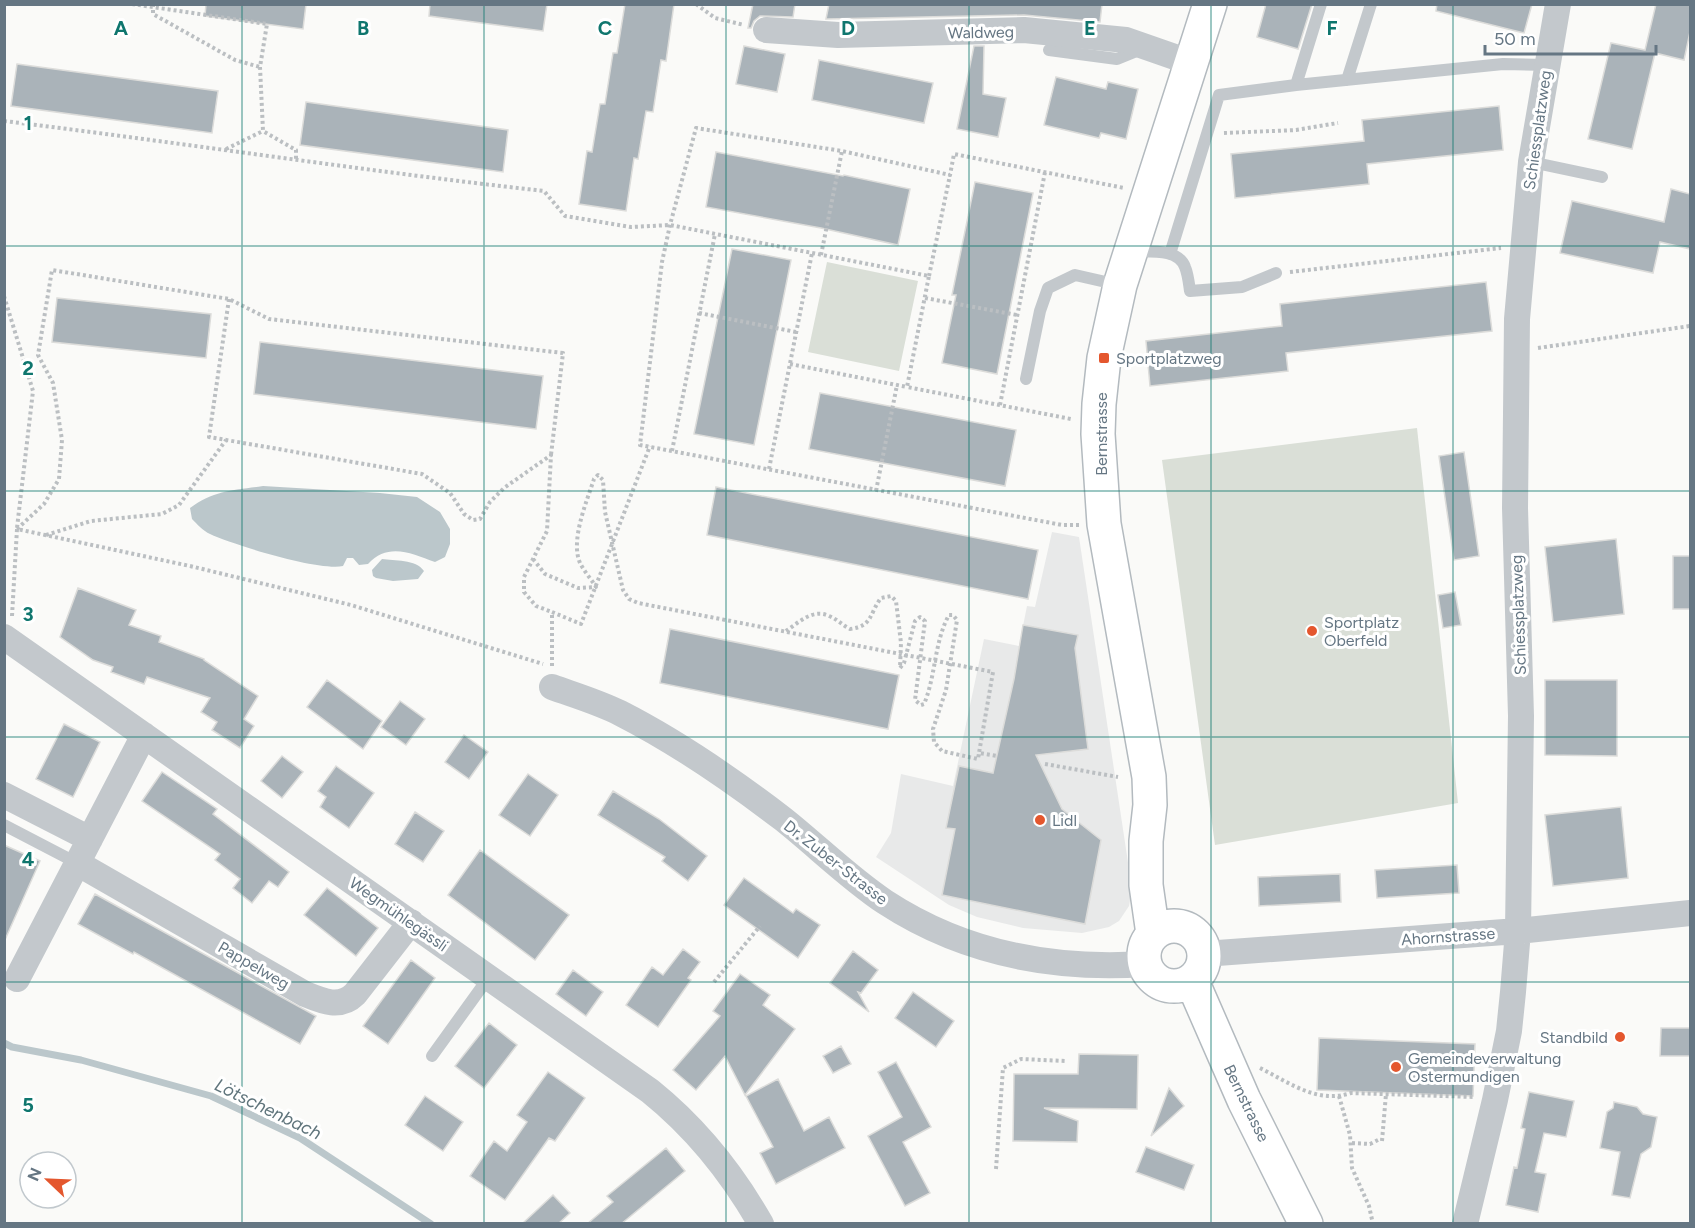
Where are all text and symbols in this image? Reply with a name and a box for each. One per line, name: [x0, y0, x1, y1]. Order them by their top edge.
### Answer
text: A: [114, 16, 129, 40]
text: B: [357, 16, 369, 40]
text: C: [598, 16, 612, 40]
text: D: [841, 16, 855, 40]
text: E: [1084, 16, 1096, 40]
text: F: [1326, 16, 1338, 40]
scale bar: [1485, 18, 1656, 56]
street label: Waldweg: [948, 22, 1014, 43]
text: 50 m: [1494, 28, 1536, 50]
street label: Schiessplatzweg: [1520, 69, 1555, 191]
text: 1: [24, 111, 32, 135]
place label: Sportplatzweg: [1116, 349, 1222, 368]
marker: Sportplatzweg: [1097, 351, 1111, 365]
text: 2: [22, 356, 34, 380]
street label: Bernstrasse: [1092, 392, 1111, 476]
street label: Schiessplatzweg: [1507, 555, 1530, 675]
text: 3: [22, 602, 34, 626]
place label: Sportplatz Oberfeld: [1324, 613, 1399, 650]
marker: Sportplatz Oberfeld: [1305, 624, 1319, 638]
place label: Lidl: [1052, 811, 1077, 830]
marker: Lidl: [1033, 813, 1047, 827]
street label: Dr. Zuber-Strasse: [780, 816, 891, 909]
text: 4: [22, 847, 35, 871]
street label: Wegmühlegässli: [346, 873, 452, 956]
street label: Ahornstrasse: [1400, 924, 1496, 949]
street label: Pappelweg: [215, 937, 293, 993]
place label: Standbild: [1540, 1028, 1608, 1047]
marker: Standbild: [1613, 1030, 1627, 1044]
place label: Gemeindeverwaltung Ostermundigen: [1408, 1049, 1561, 1086]
marker: Gemeindeverwaltung Ostermundigen: [1389, 1060, 1403, 1074]
street label: Bernstrasse: [1220, 1061, 1274, 1145]
water label: Lötschenbach: [211, 1074, 325, 1144]
text: 5: [22, 1093, 34, 1117]
north arrow: [18, 1150, 78, 1210]
text: N: [23, 1165, 46, 1184]

